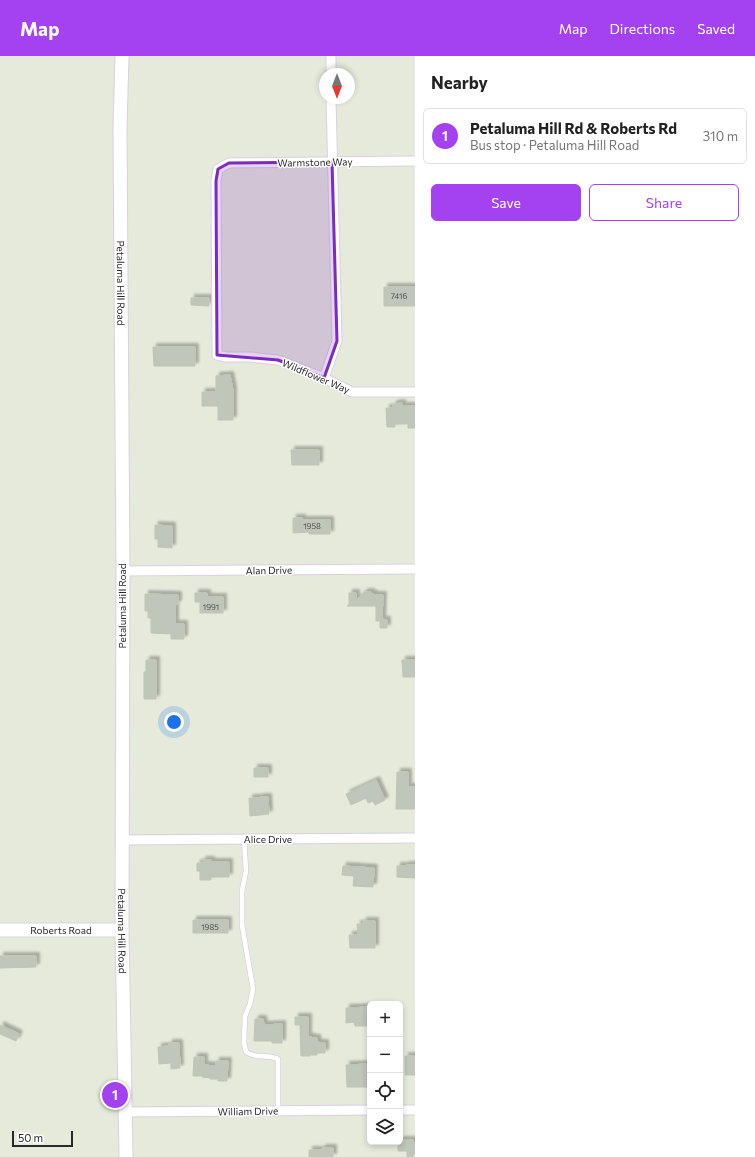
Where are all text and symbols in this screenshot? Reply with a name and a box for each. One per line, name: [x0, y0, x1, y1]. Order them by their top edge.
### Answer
text: Map: [20, 17, 59, 40]
text: Map: [559, 20, 588, 37]
text: Directions: [610, 20, 675, 37]
text: Saved: [697, 20, 735, 37]
north arrow: [319, 68, 355, 104]
text: Nearby: [431, 72, 488, 93]
text: Petaluma Hill Rd & Roberts Rd: [470, 119, 677, 137]
text: 1: [442, 128, 448, 144]
text: 310 m: [703, 128, 738, 144]
text: Bus stop · Petaluma Hill Road: [470, 137, 639, 153]
street label: Warmstone Way: [277, 155, 353, 169]
button: Save: [431, 184, 581, 221]
button: Share: [589, 184, 739, 221]
street label: Petaluma Hill Road: [115, 240, 127, 326]
house number: 7416: [391, 291, 407, 301]
street label: Wildflower Way: [280, 356, 352, 396]
house number: 1958: [303, 521, 321, 531]
street label: Petaluma Hill Road: [116, 563, 128, 649]
street label: Alan Drive: [246, 564, 292, 576]
house number: 1991: [203, 602, 219, 612]
your location: [164, 712, 184, 732]
street label: Alice Drive: [244, 833, 292, 845]
street label: Petaluma Hill Road: [116, 888, 129, 974]
house number: 1985: [201, 922, 219, 932]
street label: Roberts Road: [30, 924, 92, 936]
map controls: [367, 1001, 403, 1145]
button: +: [367, 1001, 403, 1037]
button: −: [367, 1037, 403, 1073]
button: locate: [367, 1073, 403, 1109]
pin: 1: [102, 1080, 128, 1110]
street label: William Drive: [218, 1104, 278, 1118]
button: layers: [367, 1109, 403, 1145]
scale bar: [12, 1129, 73, 1148]
text: 50 m: [18, 1131, 43, 1144]

